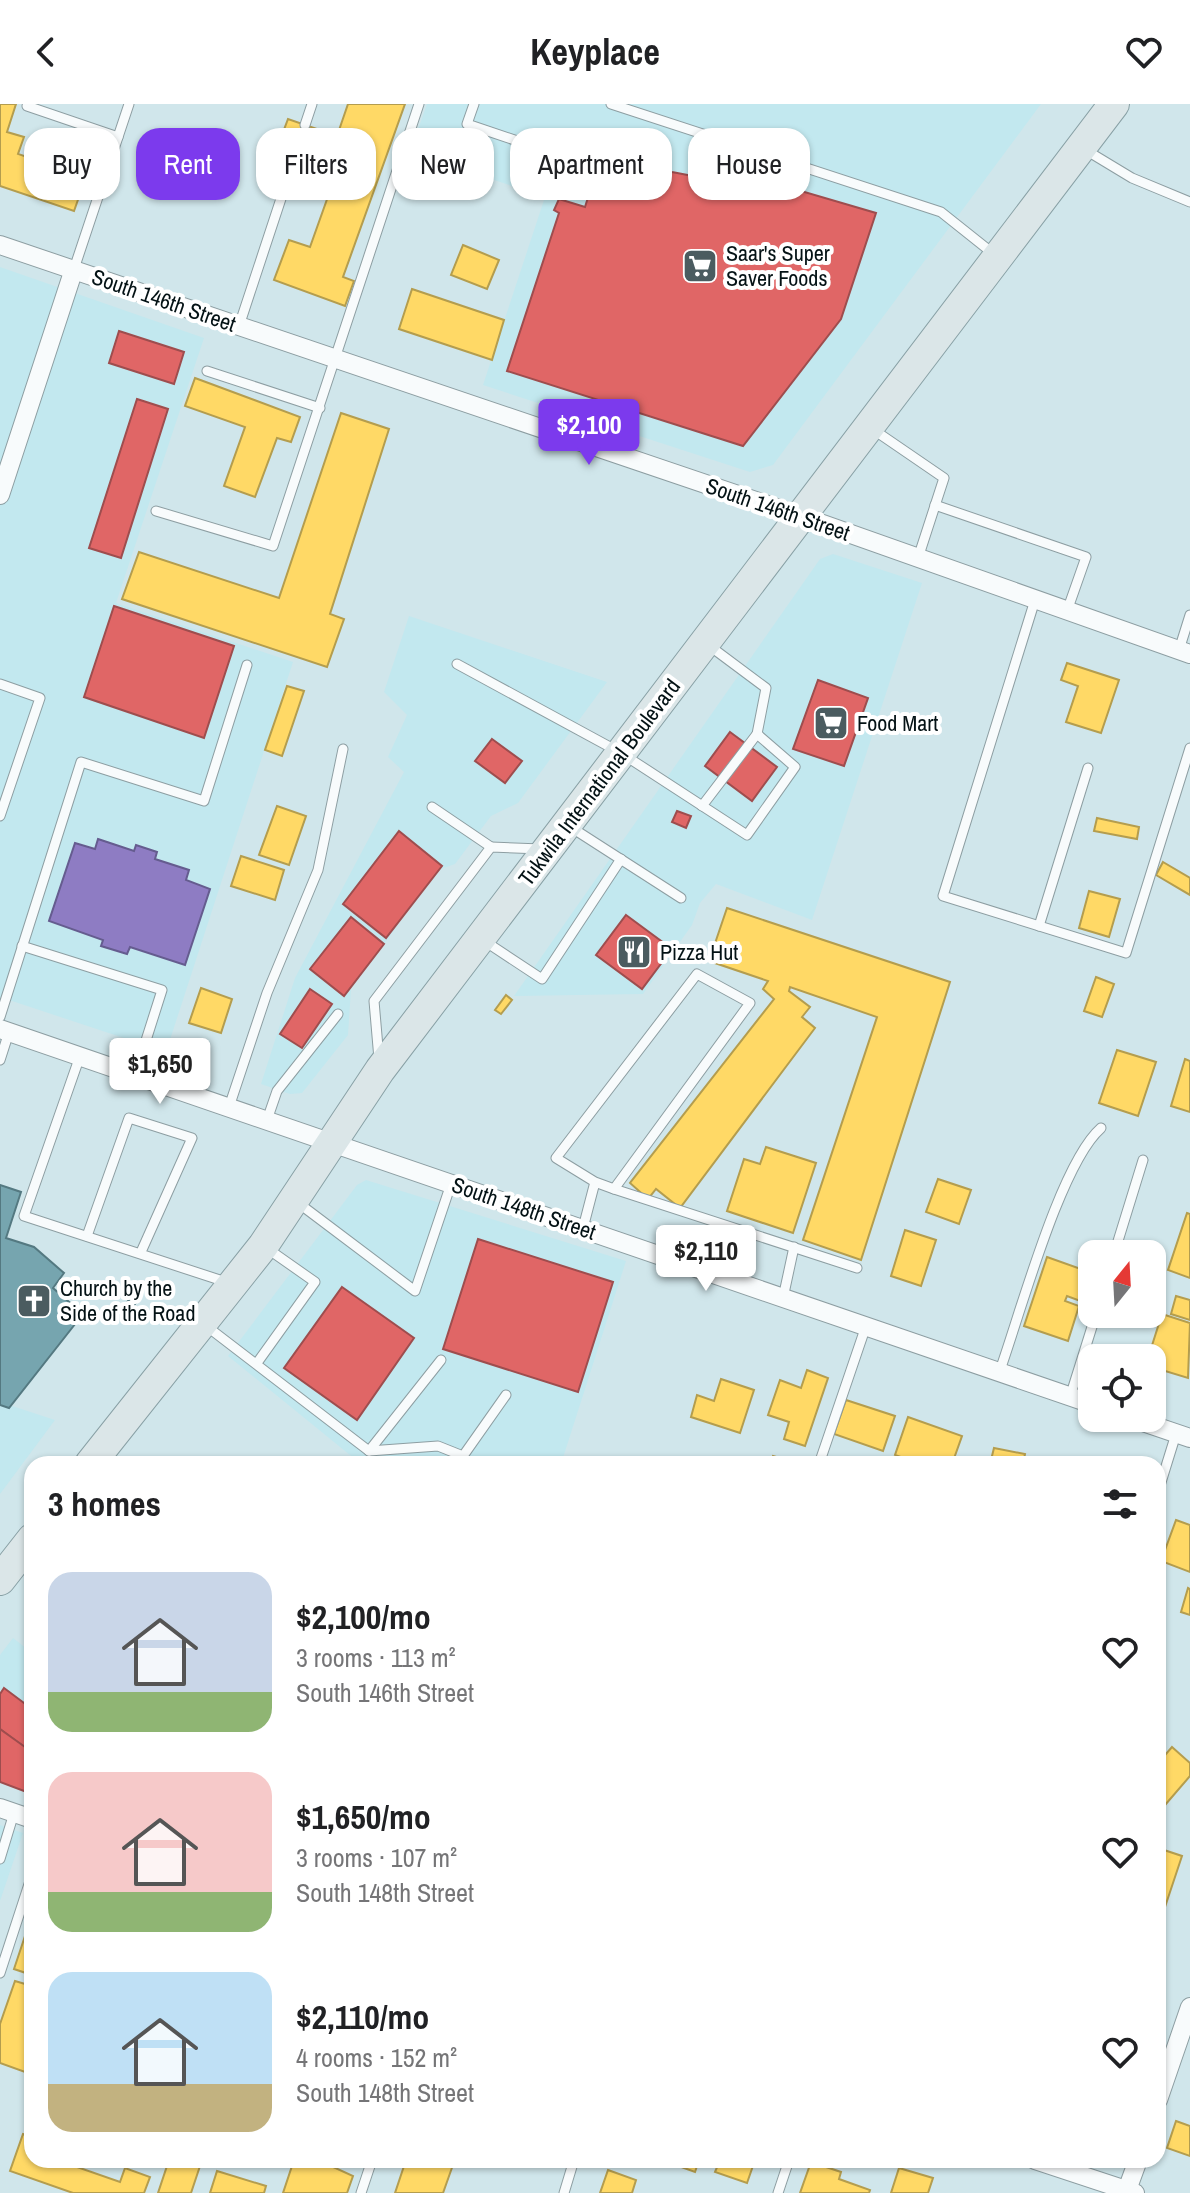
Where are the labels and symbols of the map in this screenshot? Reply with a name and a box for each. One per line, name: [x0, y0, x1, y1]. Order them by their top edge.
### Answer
place label: Saar's Super Saver Foods: [726, 238, 830, 293]
supermarket icon: Saar's Super Saver Foods: [681, 247, 719, 285]
street label: South 146th Street: [88, 261, 240, 339]
pin: $2,100: [524, 399, 654, 467]
street label: South 146th Street: [702, 470, 854, 548]
street label: Tukwila International Boulevard: [511, 672, 687, 892]
supermarket icon: Food Mart: [812, 704, 850, 742]
place label: Food Mart: [857, 708, 938, 738]
restaurant icon: Pizza Hut: [615, 933, 653, 971]
place label: Pizza Hut: [660, 937, 738, 967]
pin: $1,650: [95, 1038, 225, 1106]
street label: South 148th Street: [448, 1169, 600, 1247]
pin: $2,110: [641, 1225, 771, 1293]
north arrow: [1078, 1240, 1166, 1328]
place label: Church by the Side of the Road: [60, 1273, 195, 1328]
church icon: Church by the Side of the Road: [15, 1282, 53, 1320]

